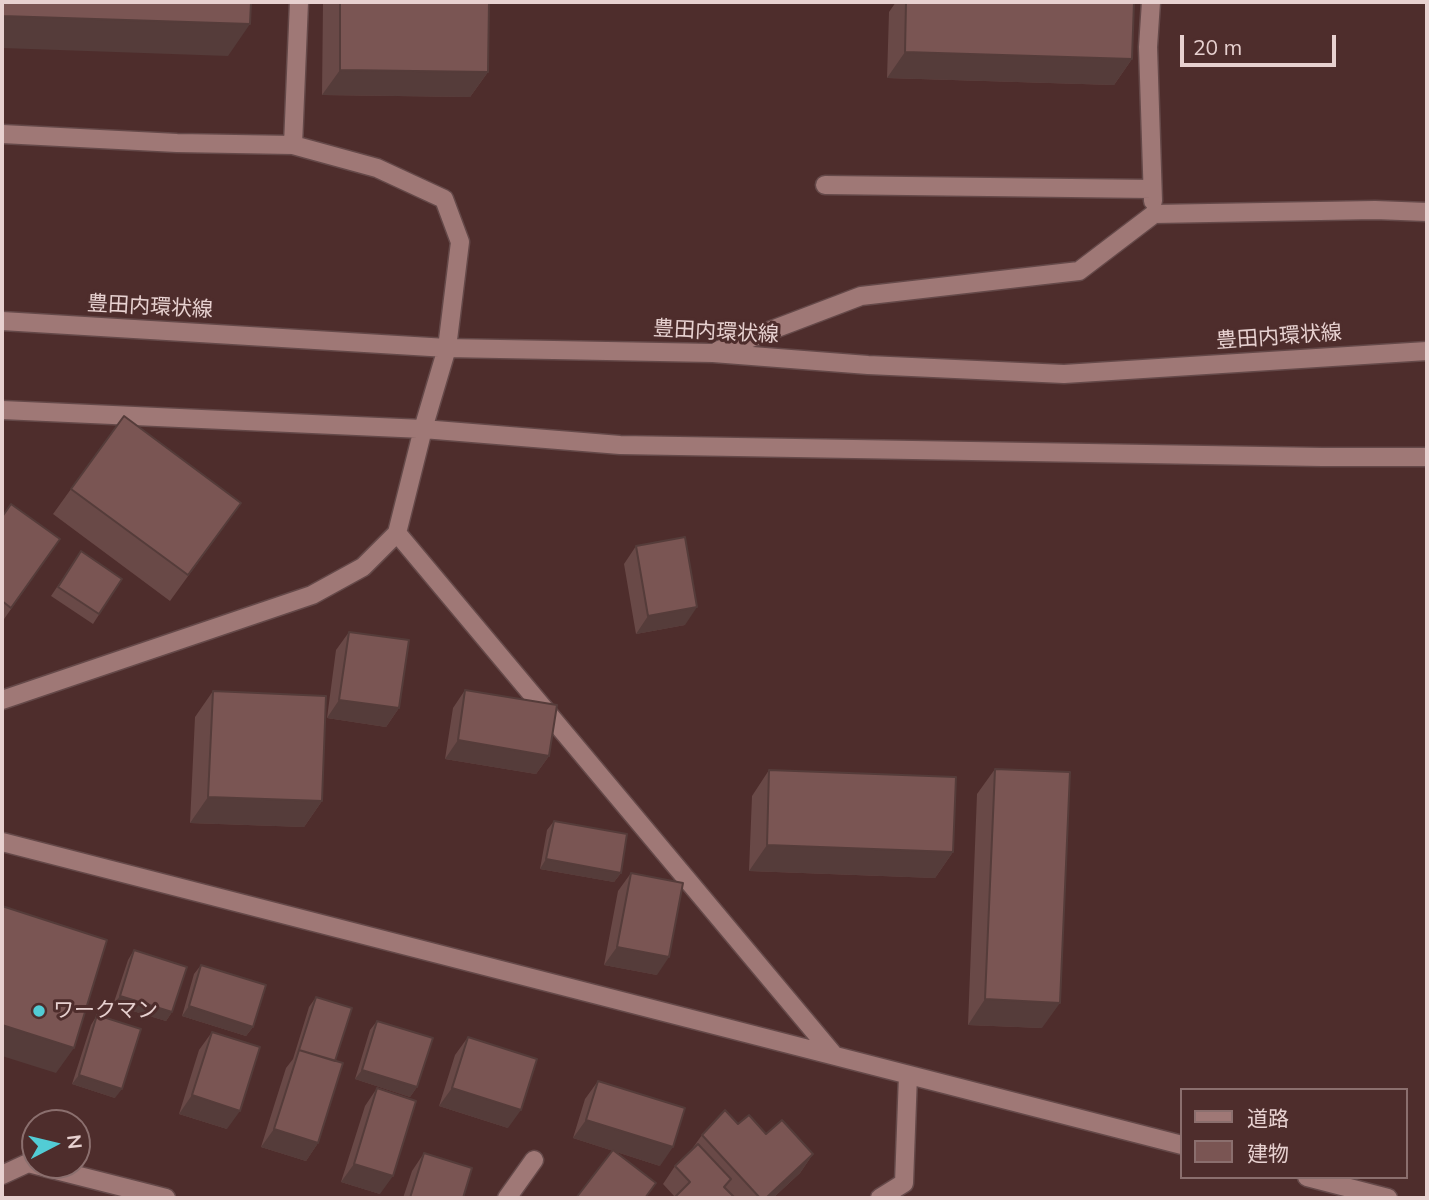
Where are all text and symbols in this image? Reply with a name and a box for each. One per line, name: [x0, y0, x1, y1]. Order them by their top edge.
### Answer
scale bar: [1184, 21, 1340, 65]
text: 20 m: [1193, 34, 1242, 60]
street label: 豊田内環状線: [86, 291, 214, 323]
street label: 豊田内環状線: [652, 316, 780, 348]
street label: 豊田内環状線: [1215, 320, 1343, 354]
place label: ワークマン: [53, 998, 158, 1024]
marker: ワークマン: [31, 1003, 47, 1019]
legend: [1180, 1088, 1408, 1179]
text: 道路: [1247, 1105, 1289, 1131]
north arrow: [21, 1109, 91, 1179]
text: N: [62, 1133, 88, 1150]
text: 建物: [1247, 1140, 1289, 1166]

